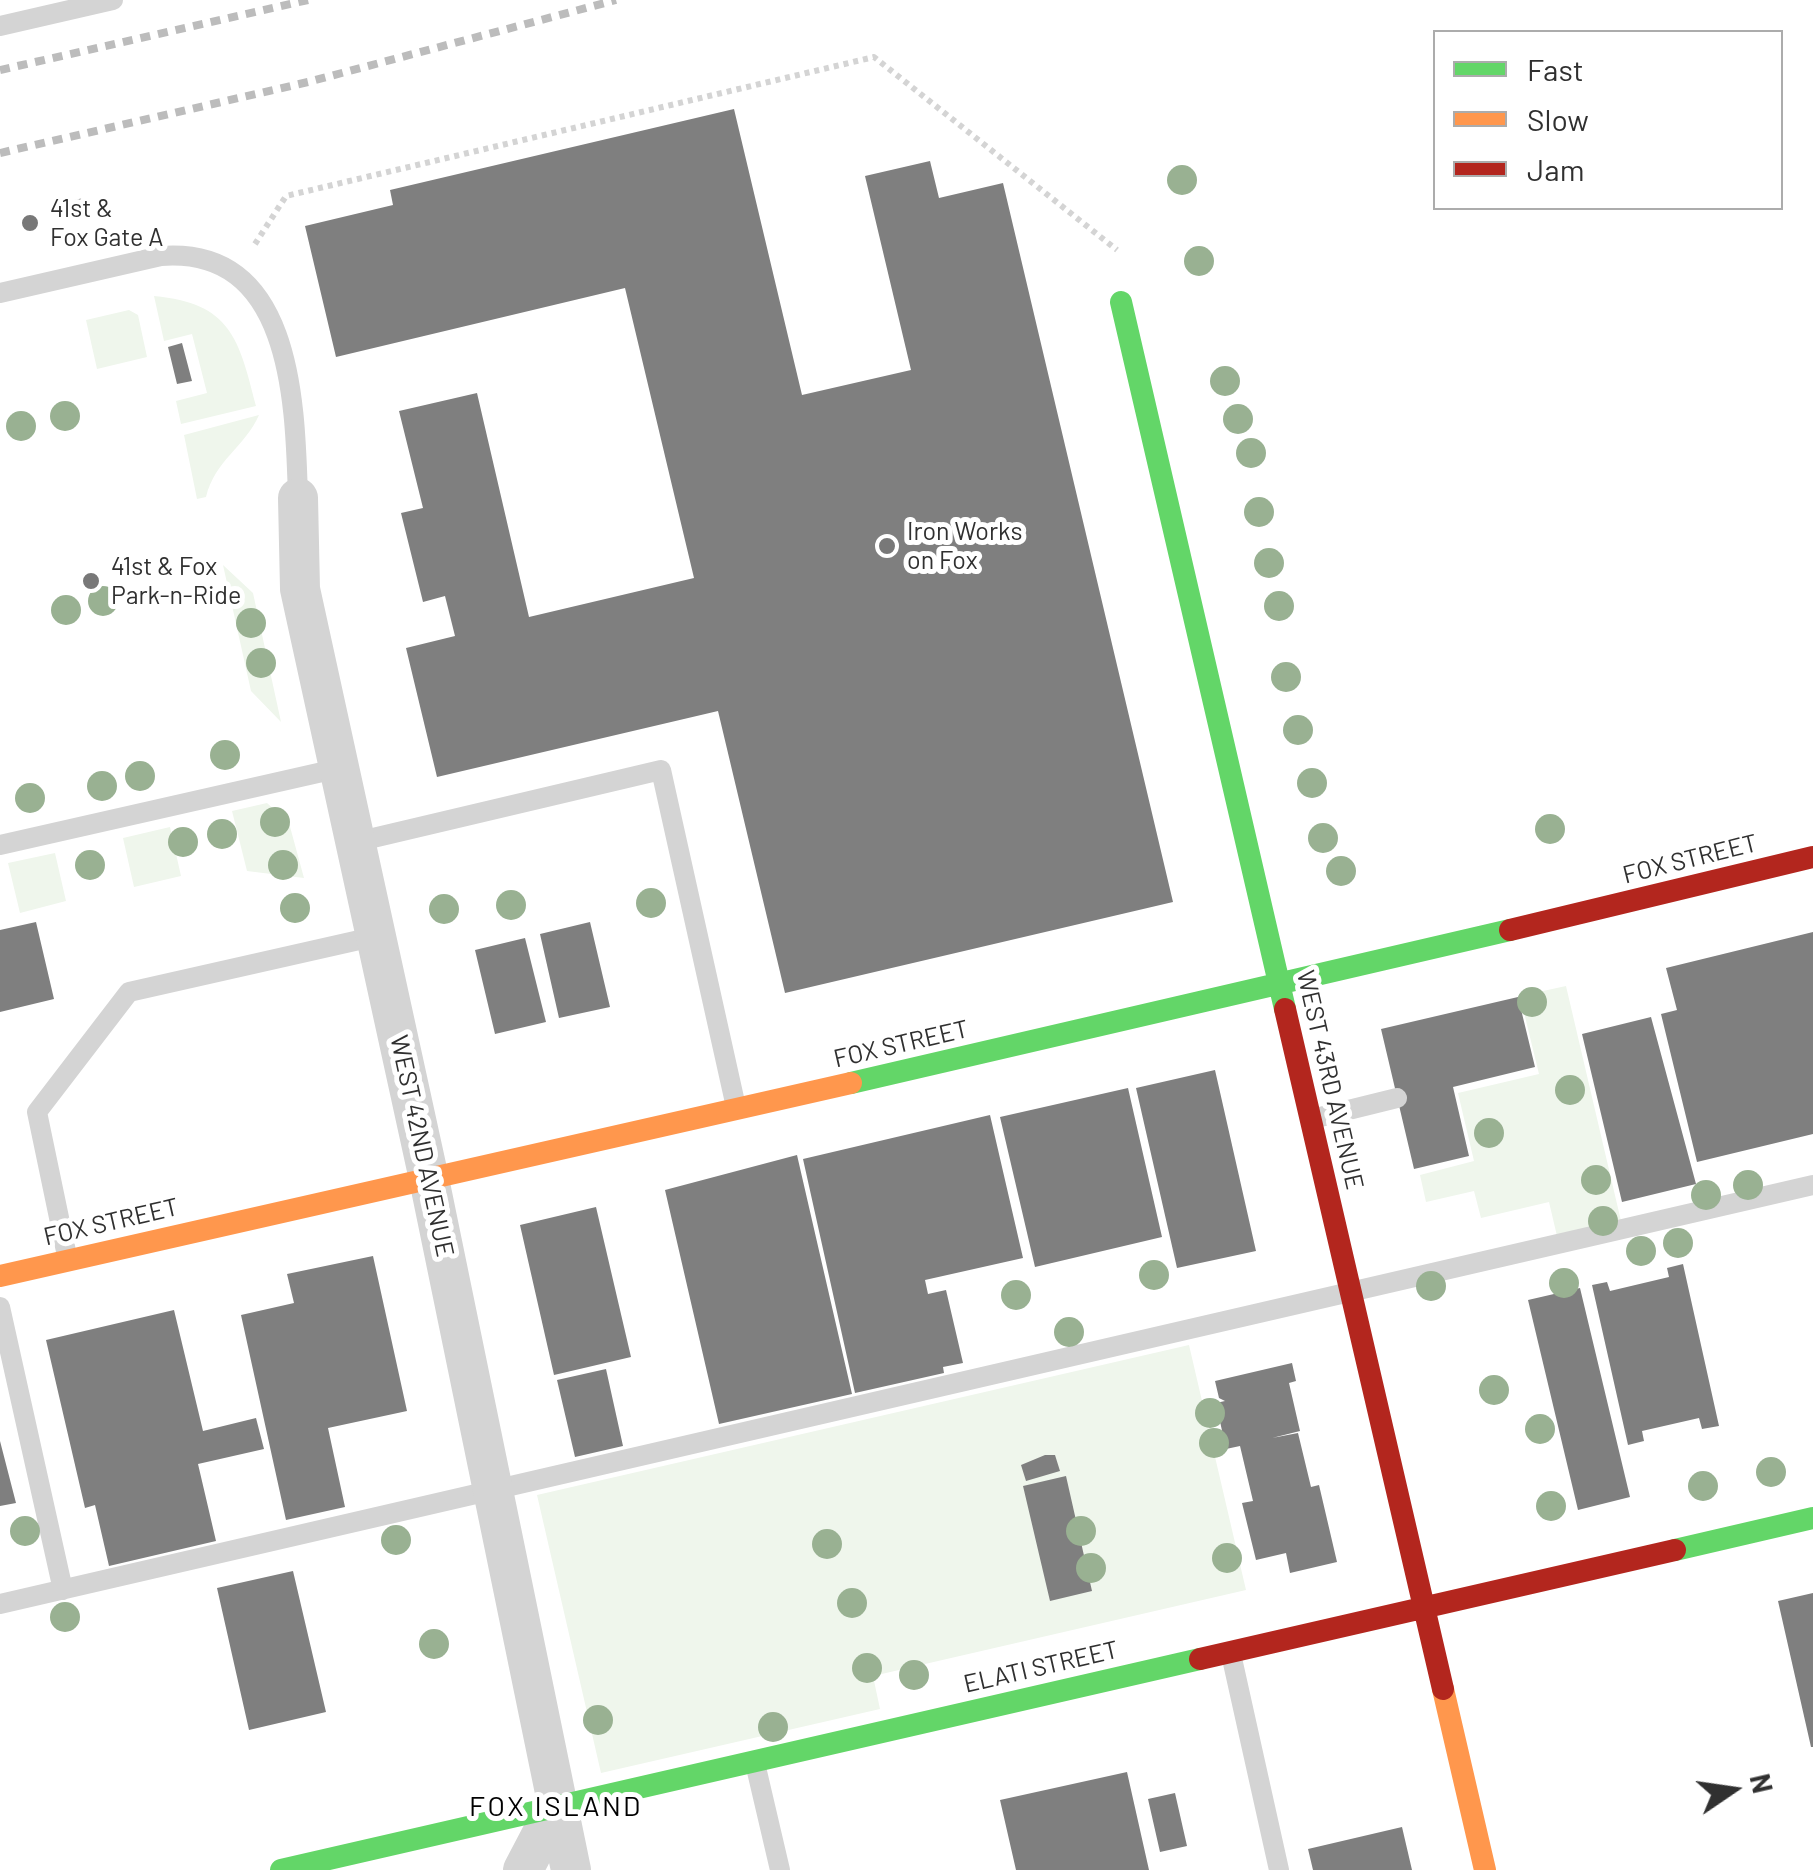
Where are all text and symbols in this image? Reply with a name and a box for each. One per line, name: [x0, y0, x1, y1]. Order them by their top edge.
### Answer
legend: [1433, 30, 1783, 210]
text: Fast: [1527, 51, 1584, 87]
text: Slow: [1527, 101, 1589, 137]
text: Jam: [1527, 151, 1584, 187]
place label: 41st & Fox Gate A: [50, 194, 163, 253]
marker: 41st & Fox Gate A: [19, 212, 41, 234]
place label: Iron Works on Fox: [907, 517, 1022, 576]
marker: Iron Works on Fox: [876, 535, 898, 557]
place label: 41st & Fox Park-n-Ride: [111, 552, 241, 611]
marker: 41st & Fox Park-n-Ride: [80, 570, 102, 592]
street label: FOX STREET: [1620, 828, 1760, 890]
street label: WEST 43RD AVENUE: [1290, 967, 1370, 1193]
street label: FOX STREET: [831, 1014, 971, 1074]
street label: WEST 42ND AVENUE: [384, 1032, 460, 1260]
street label: FOX STREET: [41, 1192, 181, 1252]
street label: ELATI STREET: [961, 1635, 1121, 1699]
north arrow: [1683, 1740, 1783, 1840]
text: N: [1744, 1770, 1781, 1796]
district label: FOX ISLAND: [469, 1790, 643, 1824]

